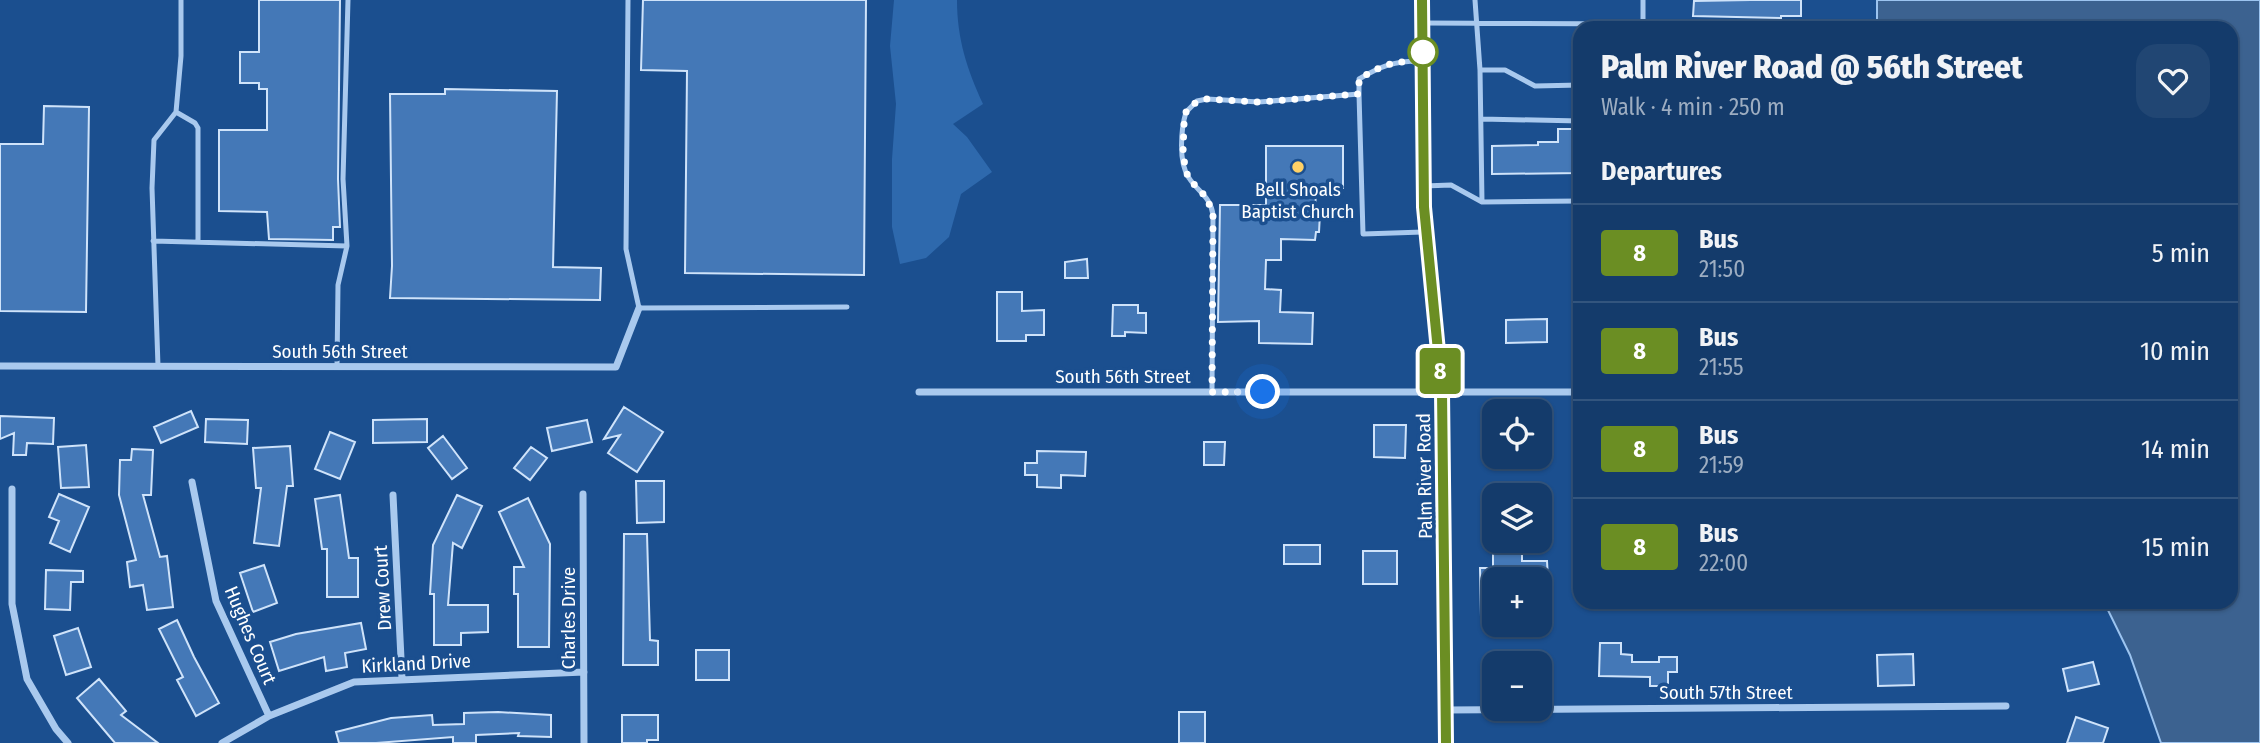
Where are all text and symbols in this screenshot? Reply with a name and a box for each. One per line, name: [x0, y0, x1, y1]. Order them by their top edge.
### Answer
unlabelled marker: [1408, 37, 1438, 67]
button: heart: [2136, 44, 2210, 118]
text: Palm River Road @ 56th Street: [1601, 47, 2023, 87]
text: Walk · 4 min · 250 m: [1601, 93, 1785, 121]
text: Departures: [1601, 156, 1722, 187]
marker: Bell Shoals Baptist Church: [1290, 159, 1306, 175]
place label: Bell Shoals Baptist Church: [1241, 178, 1355, 223]
text: Bus: [1699, 224, 1738, 255]
text: 5 min: [2152, 238, 2210, 269]
text: 8: [1633, 239, 1646, 267]
text: 21:50: [1699, 255, 1745, 283]
text: Bus: [1699, 322, 1738, 353]
text: 10 min: [2140, 336, 2210, 367]
text: 8: [1633, 337, 1646, 365]
street label: South 56th Street: [272, 340, 409, 363]
line badge: 8: [1417, 348, 1463, 394]
text: 21:55: [1699, 353, 1744, 381]
text: 8: [1434, 357, 1446, 385]
street label: South 56th Street: [1055, 365, 1192, 388]
your location: [1245, 374, 1280, 409]
map controls: [1482, 399, 1552, 721]
button: locate: [1482, 399, 1552, 469]
street label: Palm River Road: [1412, 413, 1437, 539]
text: Bus: [1699, 420, 1738, 451]
text: 14 min: [2141, 434, 2210, 465]
text: 8: [1633, 435, 1646, 463]
text: 21:59: [1699, 451, 1744, 479]
button: layers: [1482, 483, 1552, 553]
text: Bus: [1699, 518, 1738, 549]
text: 15 min: [2142, 532, 2210, 563]
text: 8: [1633, 533, 1646, 561]
street label: Drew Court: [369, 544, 396, 631]
text: 22:00: [1699, 549, 1748, 577]
street label: Charles Drive: [557, 567, 580, 669]
button: +: [1482, 567, 1552, 637]
street label: Hughes Court: [220, 583, 282, 688]
street label: Kirkland Drive: [361, 649, 471, 678]
button: −: [1482, 651, 1552, 721]
street label: South 57th Street: [1659, 681, 1794, 704]

